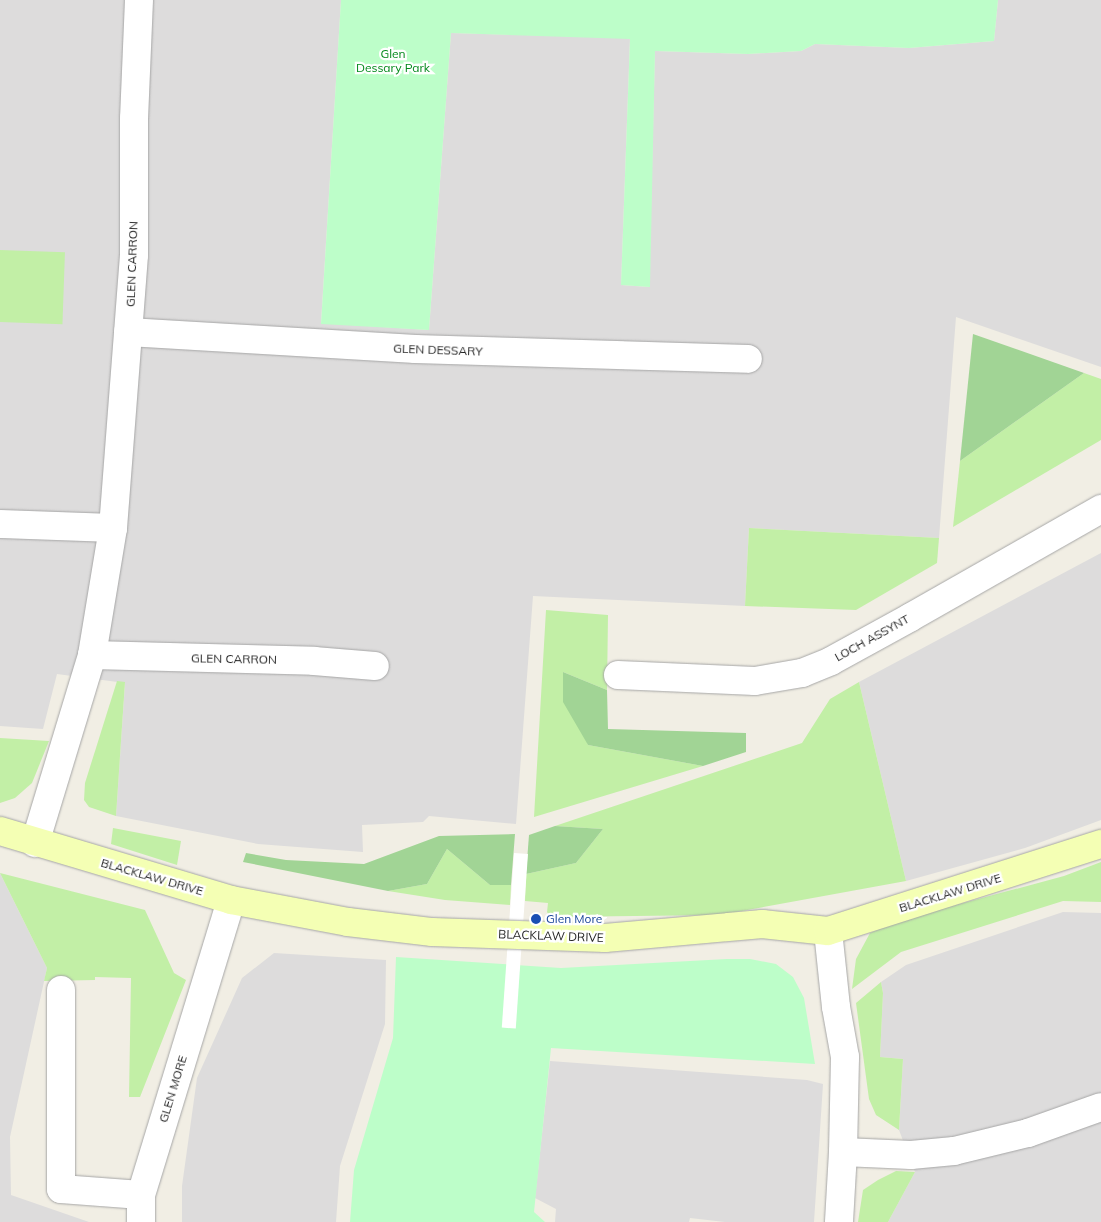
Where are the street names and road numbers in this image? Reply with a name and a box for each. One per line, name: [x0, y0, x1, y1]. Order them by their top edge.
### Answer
street label: GLEN CARRON: [123, 221, 141, 307]
street label: GLEN DESSARY: [393, 341, 483, 359]
street label: LOCH ASSYNT: [832, 612, 912, 664]
street label: GLEN CARRON: [191, 651, 277, 667]
street label: BLACKLAW DRIVE: [99, 856, 205, 898]
street label: BLACKLAW DRIVE: [897, 871, 1003, 915]
street label: BLACKLAW DRIVE: [498, 927, 604, 945]
street label: GLEN MORE: [156, 1054, 190, 1124]

